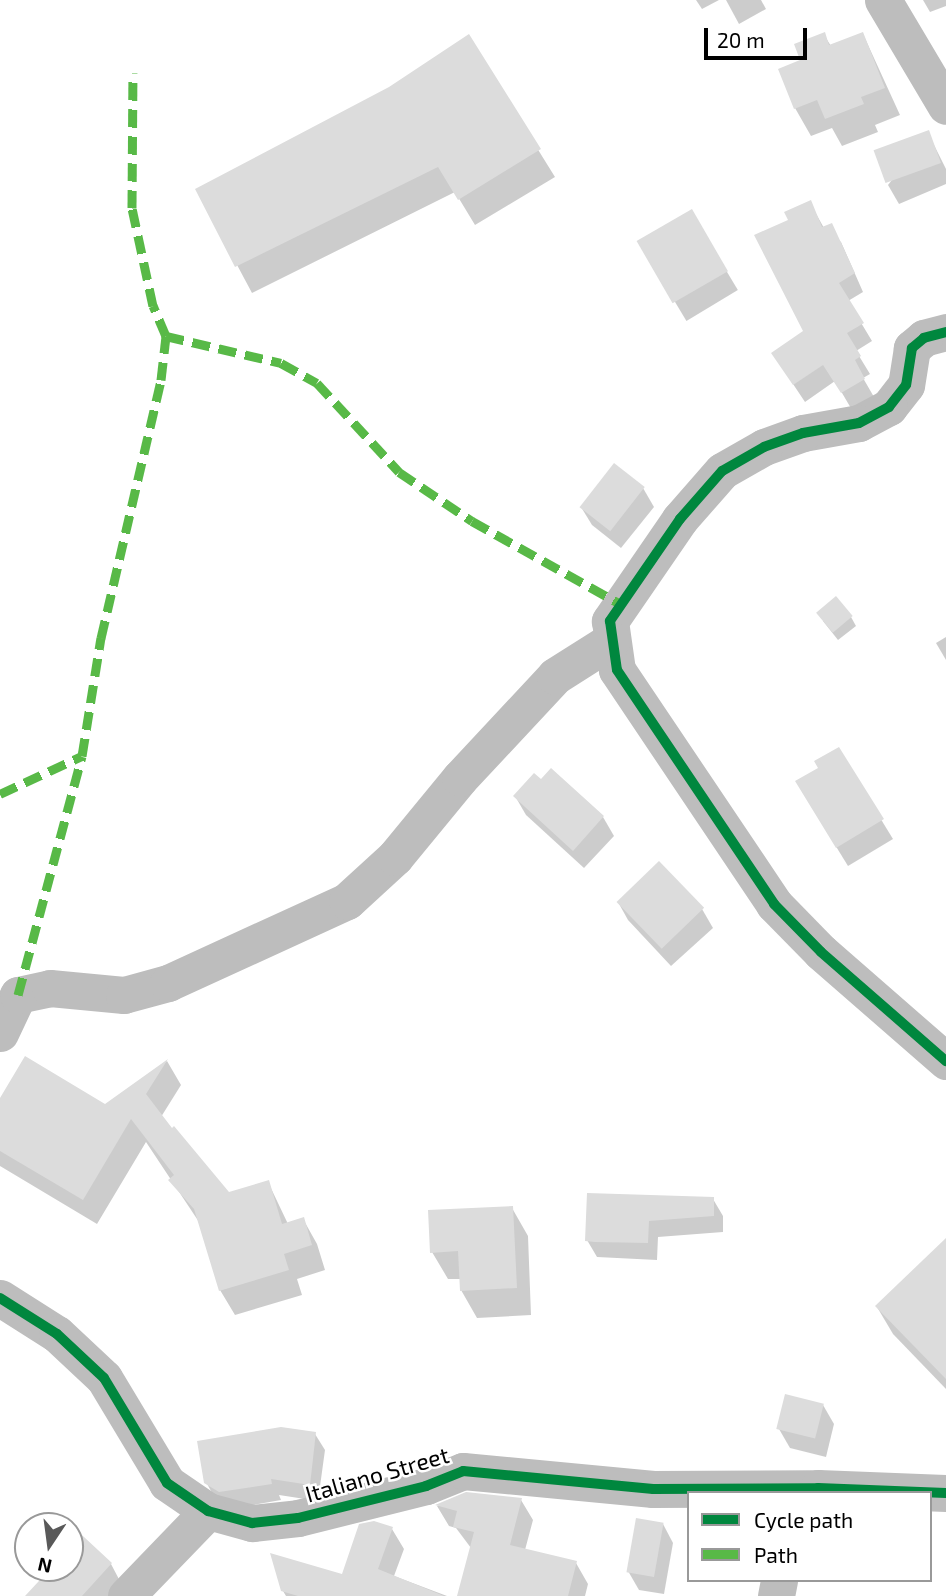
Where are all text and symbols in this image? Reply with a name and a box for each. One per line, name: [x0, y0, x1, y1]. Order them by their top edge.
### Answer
scale bar: [708, 14, 811, 58]
text: 20 m: [717, 27, 765, 52]
street label: Italiano Street: [302, 1440, 452, 1508]
legend: [687, 1491, 932, 1582]
text: Cycle path: [754, 1507, 853, 1532]
north arrow: [14, 1512, 84, 1582]
text: Path: [754, 1542, 798, 1567]
text: N: [35, 1553, 54, 1579]

